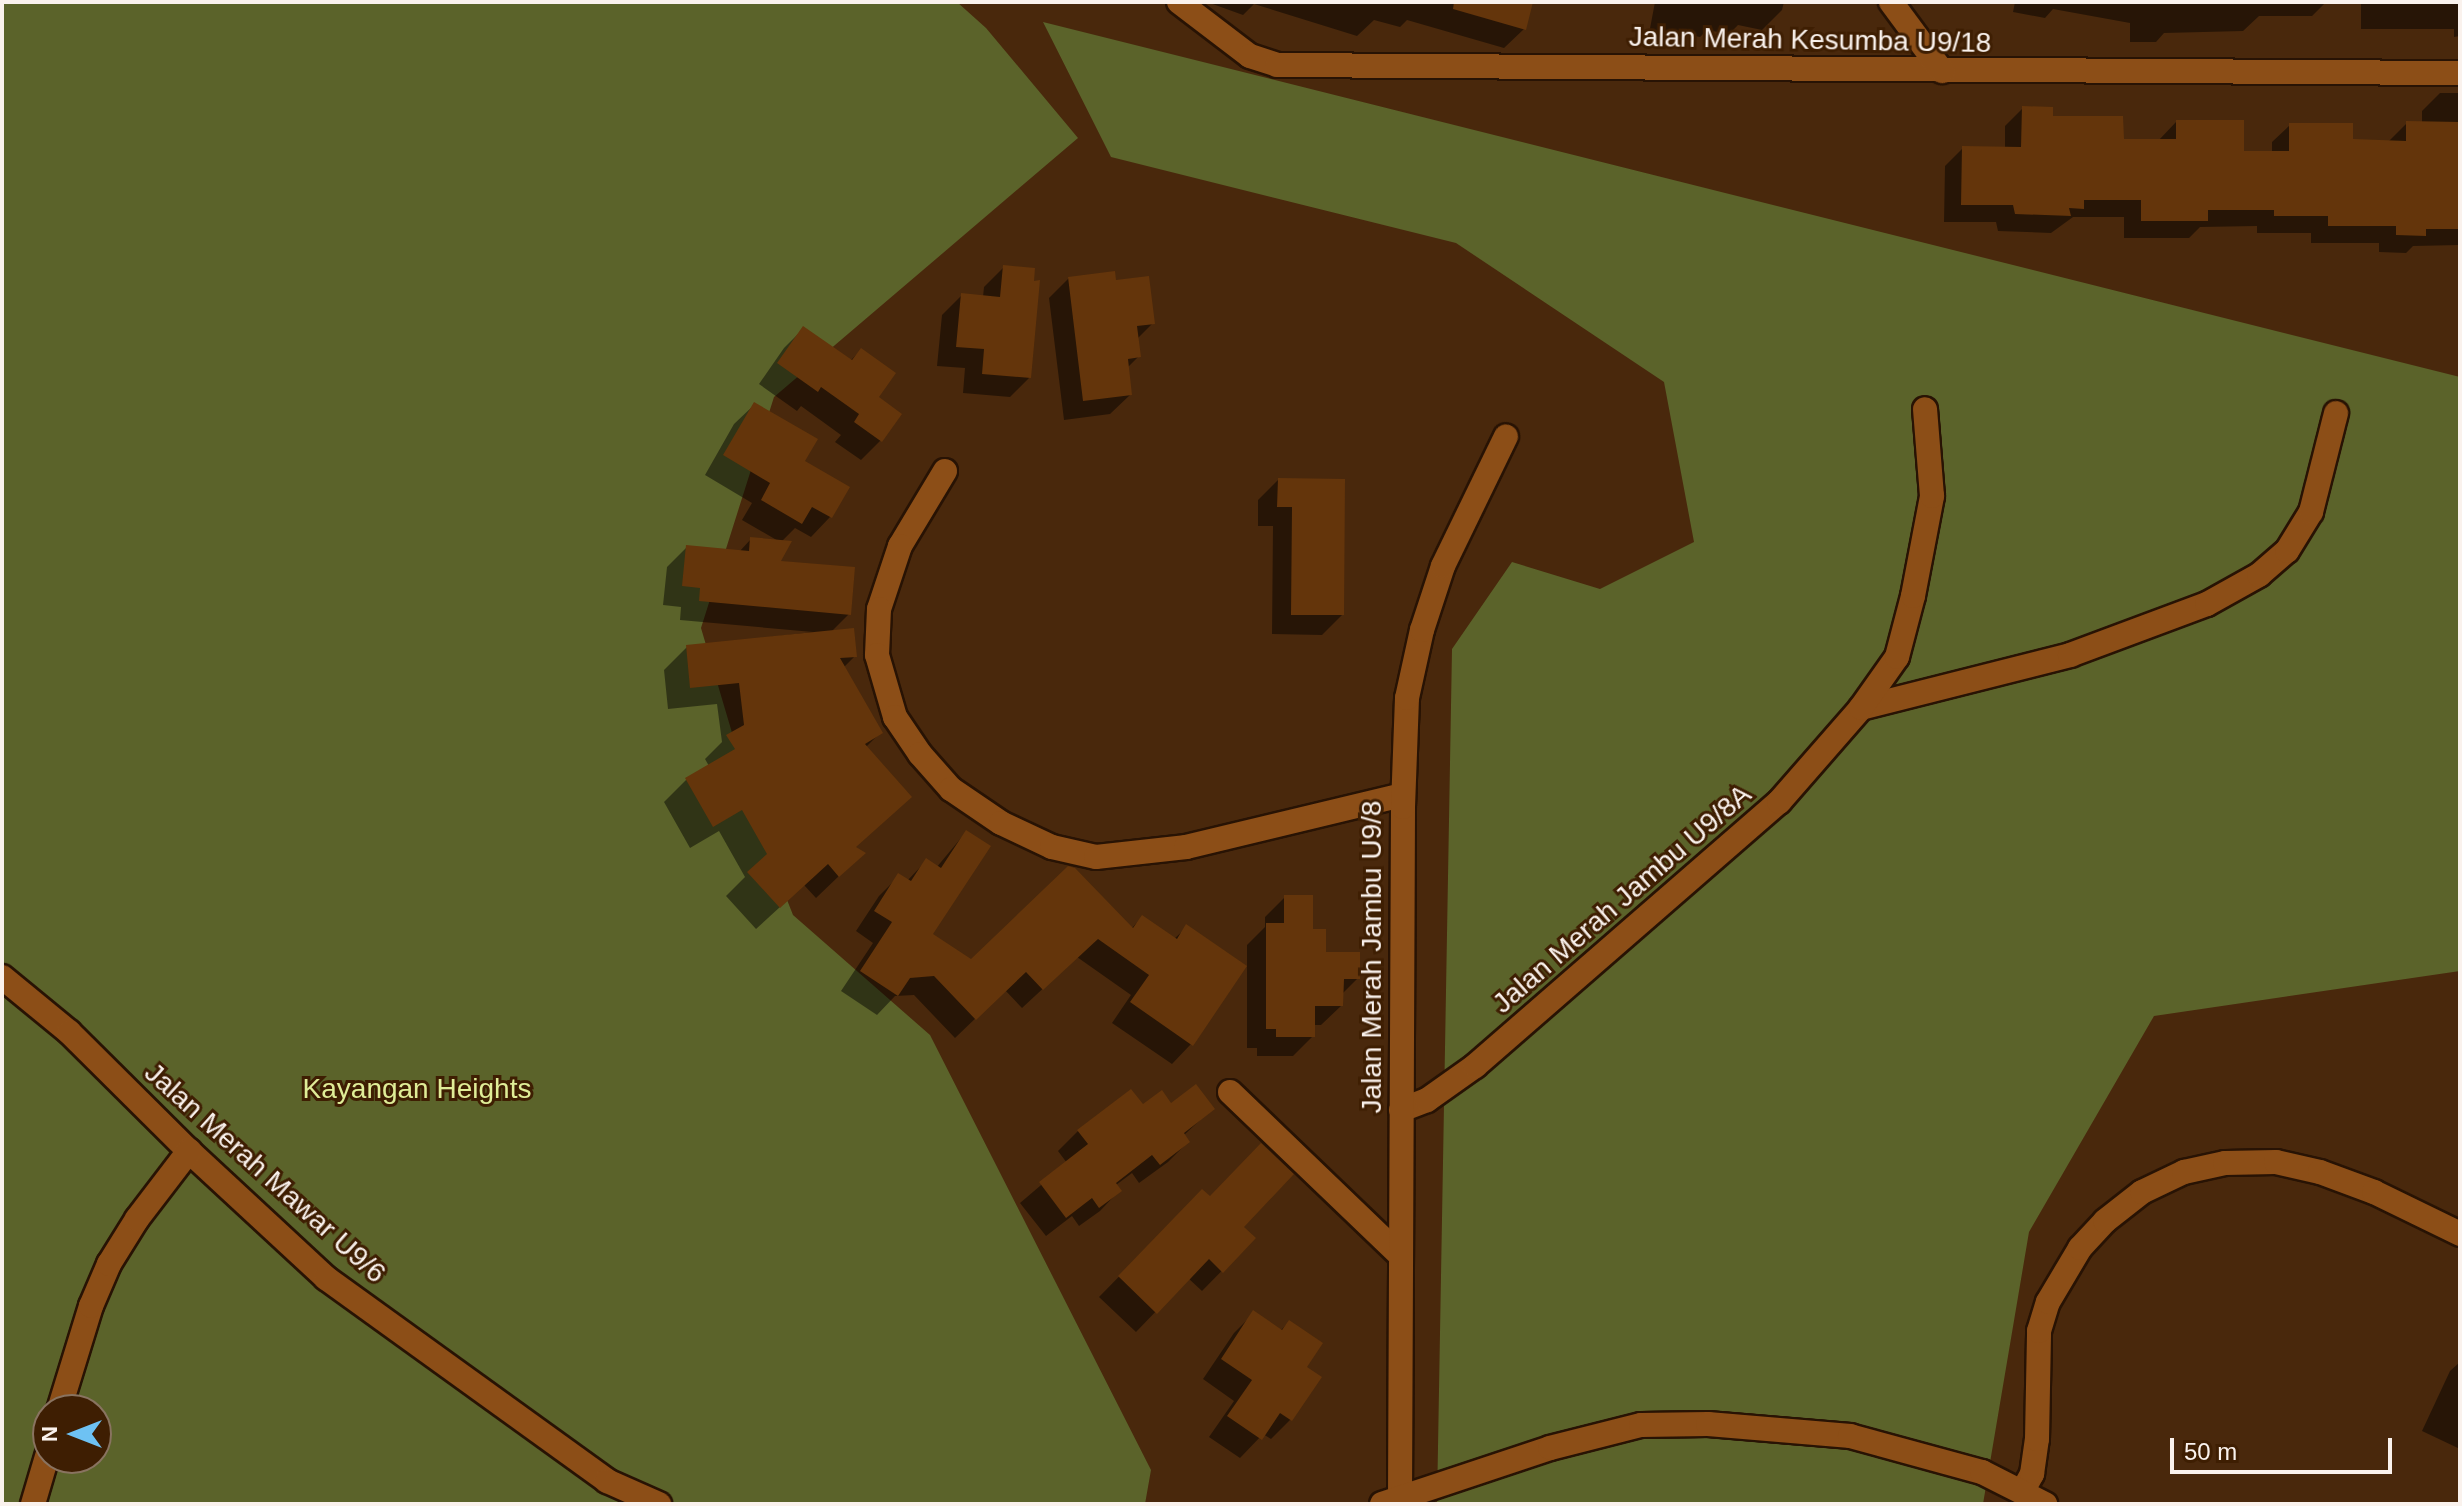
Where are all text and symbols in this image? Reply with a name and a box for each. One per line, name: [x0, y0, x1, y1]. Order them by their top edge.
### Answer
street label: Jalan Merah Kesumba U9/18: [1628, 20, 1992, 60]
street label: Jalan Merah Jambu U9/8A: [1486, 778, 1758, 1020]
street label: Jalan Merah Jambu U9/8: [1355, 801, 1389, 1113]
street label: Jalan Merah Mawar U9/6: [138, 1056, 392, 1290]
park label: Kayangan Heights: [303, 1072, 531, 1106]
north arrow: [32, 1394, 112, 1474]
scale bar: [2174, 1422, 2396, 1472]
text: N: [37, 1426, 62, 1442]
text: 50 m: [2184, 1438, 2237, 1465]

